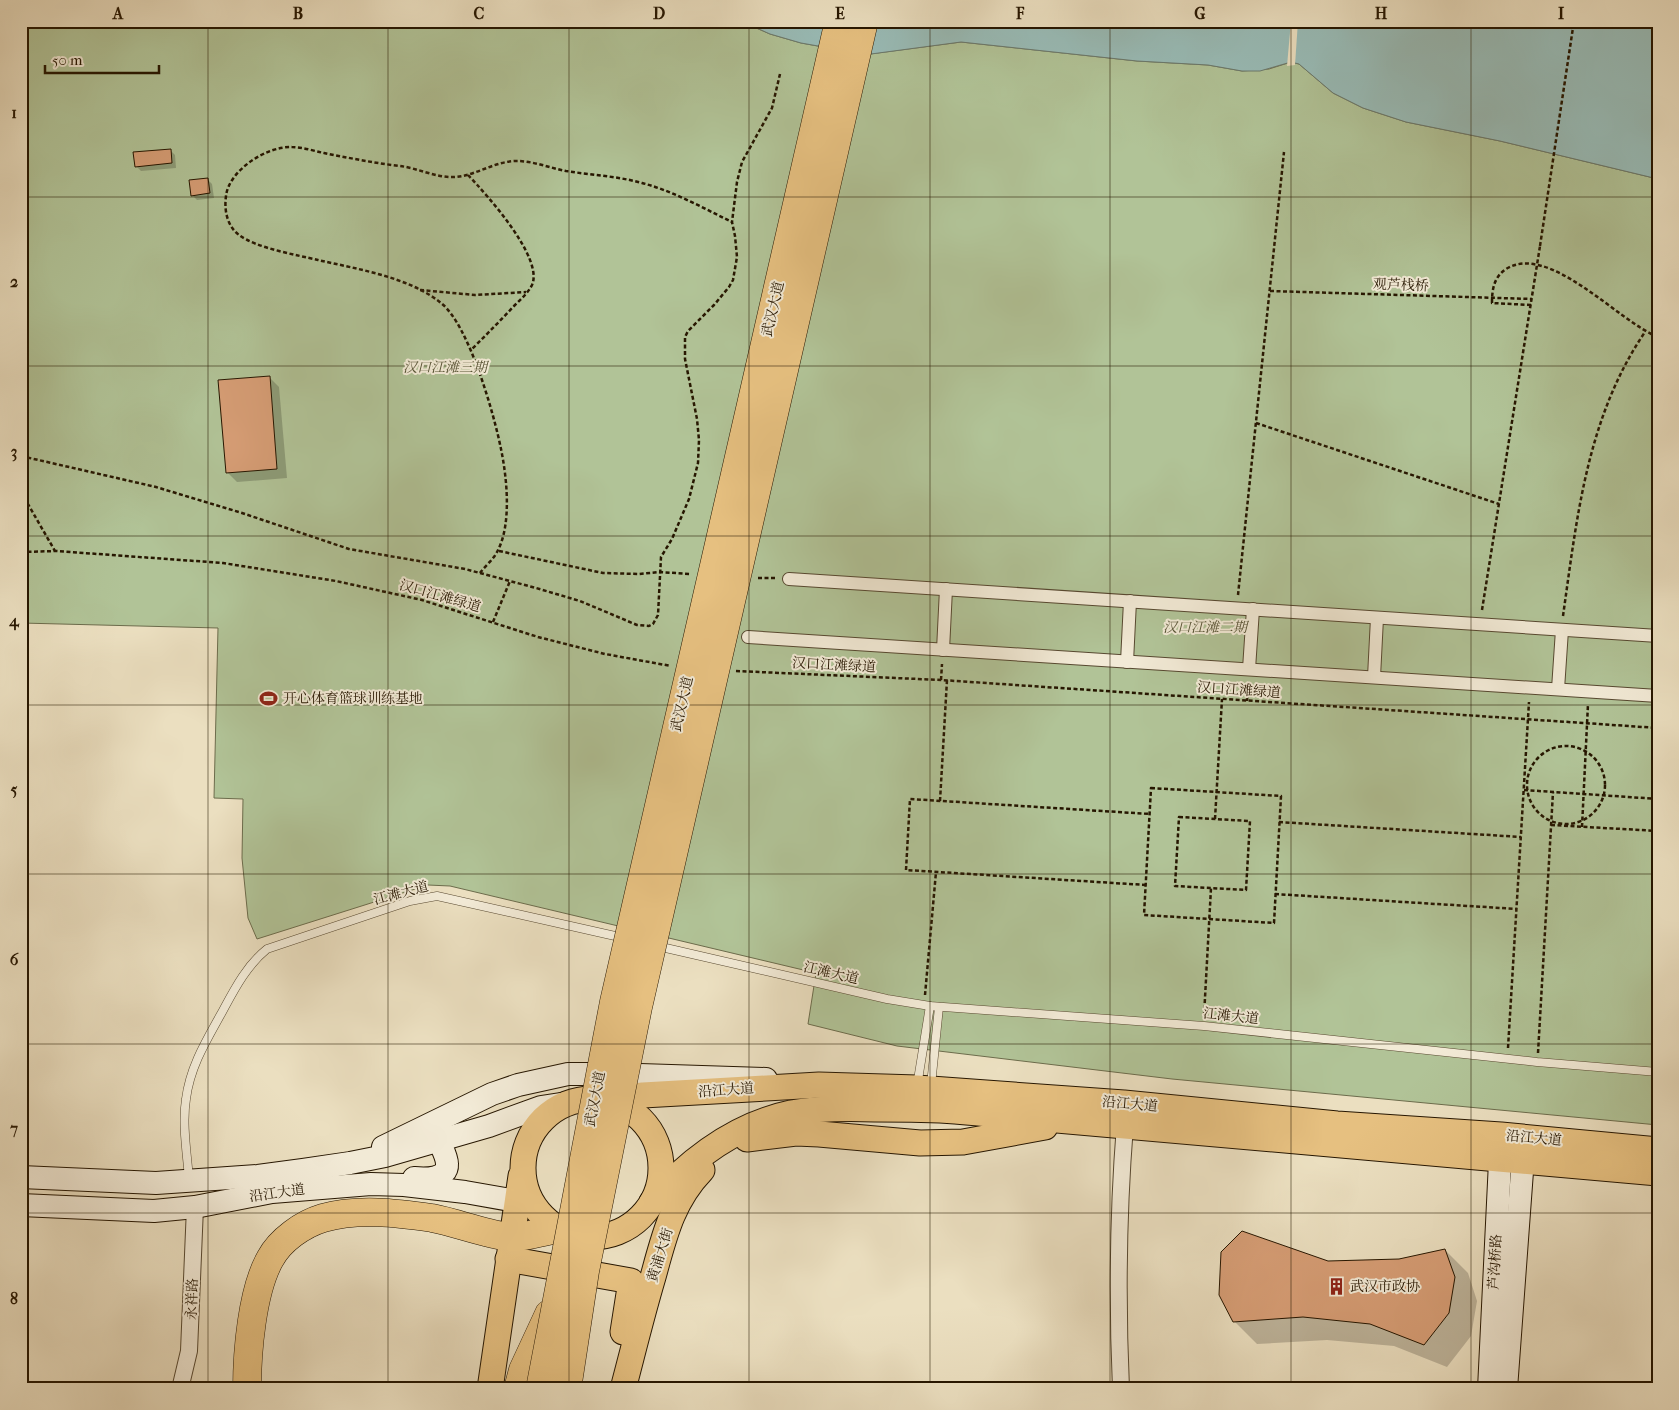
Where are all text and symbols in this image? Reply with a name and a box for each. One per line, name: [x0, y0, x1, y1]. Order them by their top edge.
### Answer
text: A: [112, 4, 124, 23]
text: B: [293, 4, 303, 23]
text: C: [474, 4, 485, 23]
text: D: [653, 4, 665, 23]
text: E: [835, 4, 845, 23]
text: F: [1015, 4, 1025, 23]
text: G: [1194, 4, 1206, 23]
text: H: [1375, 4, 1388, 23]
text: I: [1558, 4, 1565, 23]
scale bar: [45, 42, 159, 74]
text: 50 m: [52, 51, 83, 69]
text: 1: [11, 103, 17, 122]
text: 2: [10, 272, 18, 291]
street label: 观芦栈桥: [1373, 276, 1429, 294]
street label: 武汉大道: [758, 280, 788, 338]
park label: 汉口江滩三期: [403, 359, 490, 376]
text: 3: [11, 442, 17, 462]
street label: 汉口江滩绿道: [397, 576, 483, 616]
text: 4: [8, 611, 20, 631]
park label: 汉口江滩二期: [1163, 619, 1250, 636]
street label: 汉口江滩绿道: [792, 654, 876, 676]
street label: 武汉大道: [667, 675, 697, 733]
street label: 汉口江滩绿道: [1197, 679, 1281, 701]
sports icon: 开心体育篮球训练基地: [259, 688, 279, 708]
place label: 开心体育篮球训练基地: [283, 690, 423, 707]
text: 5: [11, 780, 18, 799]
street label: 江滩大道: [372, 878, 430, 908]
text: 6: [10, 950, 19, 969]
street label: 江滩大道: [802, 958, 860, 988]
street label: 江滩大道: [1202, 1005, 1260, 1027]
street label: 武汉大道: [581, 1070, 609, 1128]
street label: 沿江大道: [697, 1080, 755, 1100]
street label: 沿江大道: [1101, 1093, 1159, 1115]
text: 7: [9, 1119, 18, 1138]
street label: 沿江大道: [1505, 1127, 1563, 1149]
street label: 沿江大道: [248, 1181, 306, 1205]
street label: 黄浦大街: [644, 1226, 676, 1284]
street label: 芦沟桥路: [1485, 1234, 1505, 1290]
building icon: 武汉市政协: [1326, 1276, 1346, 1296]
street label: 永祥路: [183, 1278, 201, 1320]
place label: 武汉市政协: [1350, 1278, 1420, 1295]
text: 8: [10, 1289, 18, 1308]

